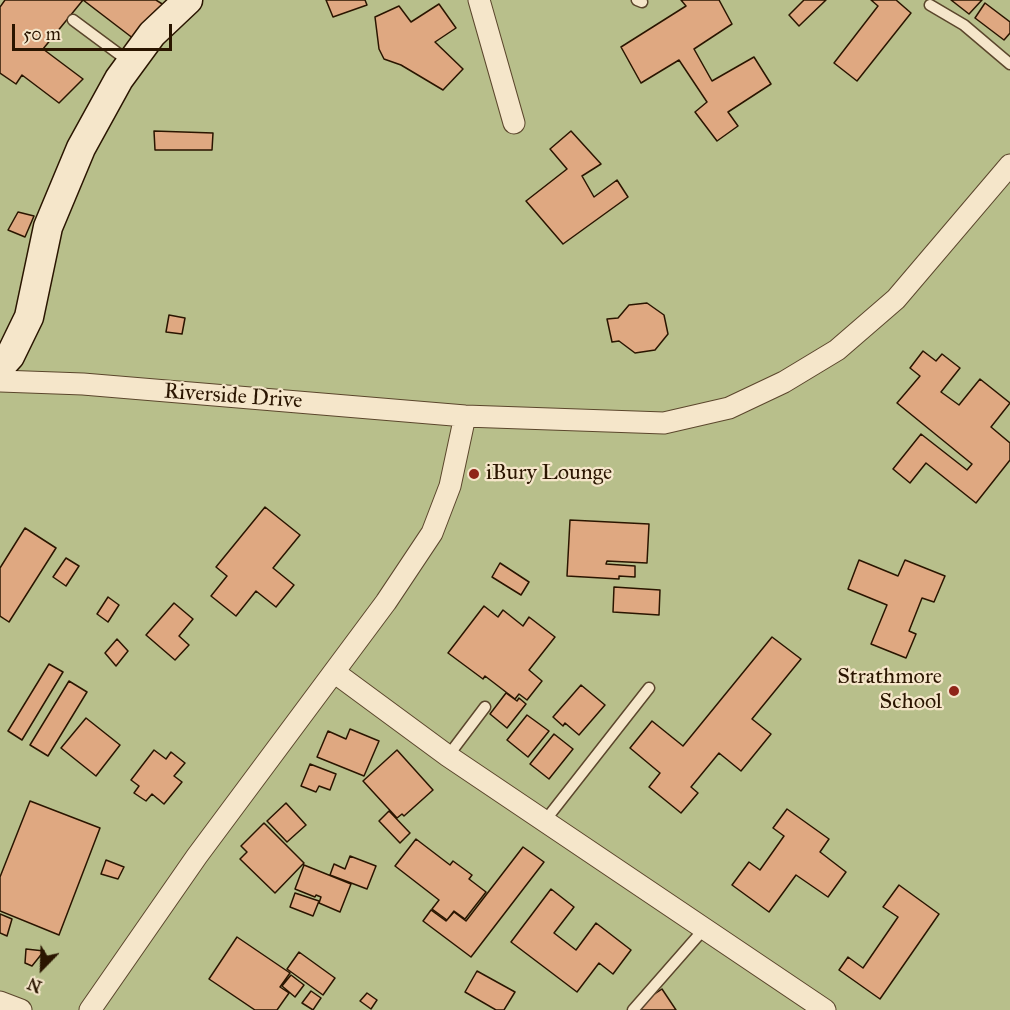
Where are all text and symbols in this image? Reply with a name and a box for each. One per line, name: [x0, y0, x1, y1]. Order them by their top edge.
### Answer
scale bar: [15, 12, 176, 50]
text: 50 m: [23, 23, 61, 45]
street label: Riverside Drive: [163, 379, 303, 415]
place label: iBury Lounge: [486, 461, 612, 487]
marker: iBury Lounge: [467, 467, 481, 481]
place label: Strathmore School: [837, 665, 942, 716]
marker: Strathmore School: [947, 684, 961, 698]
north arrow: [12, 938, 72, 998]
text: N: [25, 974, 45, 996]

